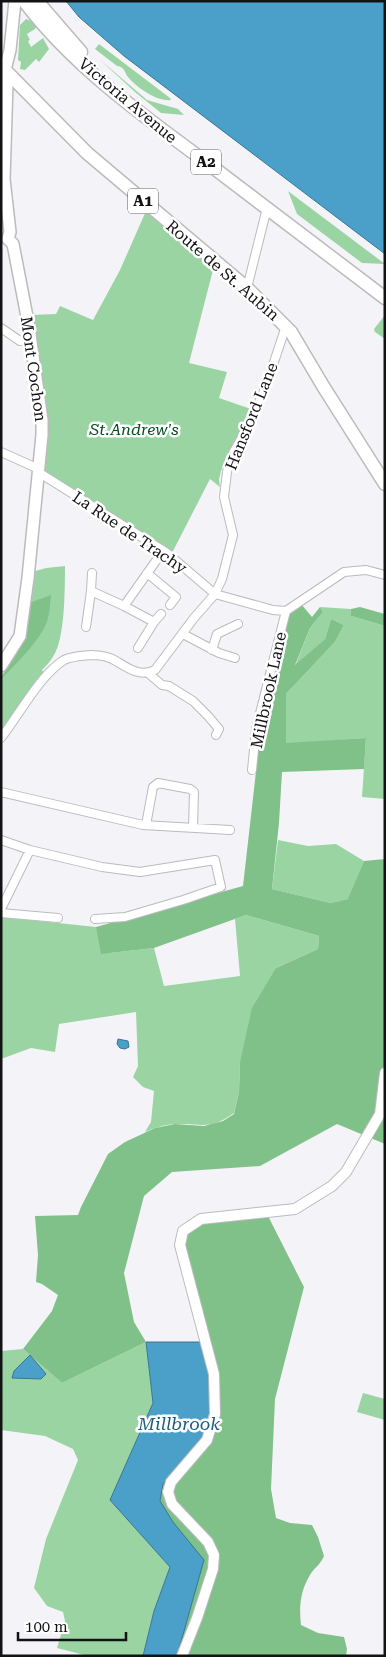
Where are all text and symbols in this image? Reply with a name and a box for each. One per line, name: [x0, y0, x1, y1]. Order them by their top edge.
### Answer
street label: Victoria Avenue: [75, 54, 181, 147]
road number: A2: [191, 150, 221, 174]
road number: A1: [128, 188, 158, 214]
street label: Route de St. Aubin: [162, 216, 283, 325]
street label: Mont Cochon: [17, 315, 50, 423]
street label: Hansford Lane: [221, 360, 282, 473]
park label: St.Andrew's: [88, 420, 179, 439]
street label: La Rue de Trachy: [69, 487, 191, 578]
street label: Millbrook Lane: [247, 630, 290, 750]
water label: Millbrook: [137, 1413, 220, 1434]
scale bar: [18, 1610, 125, 1642]
text: 100 m: [25, 1618, 68, 1636]

